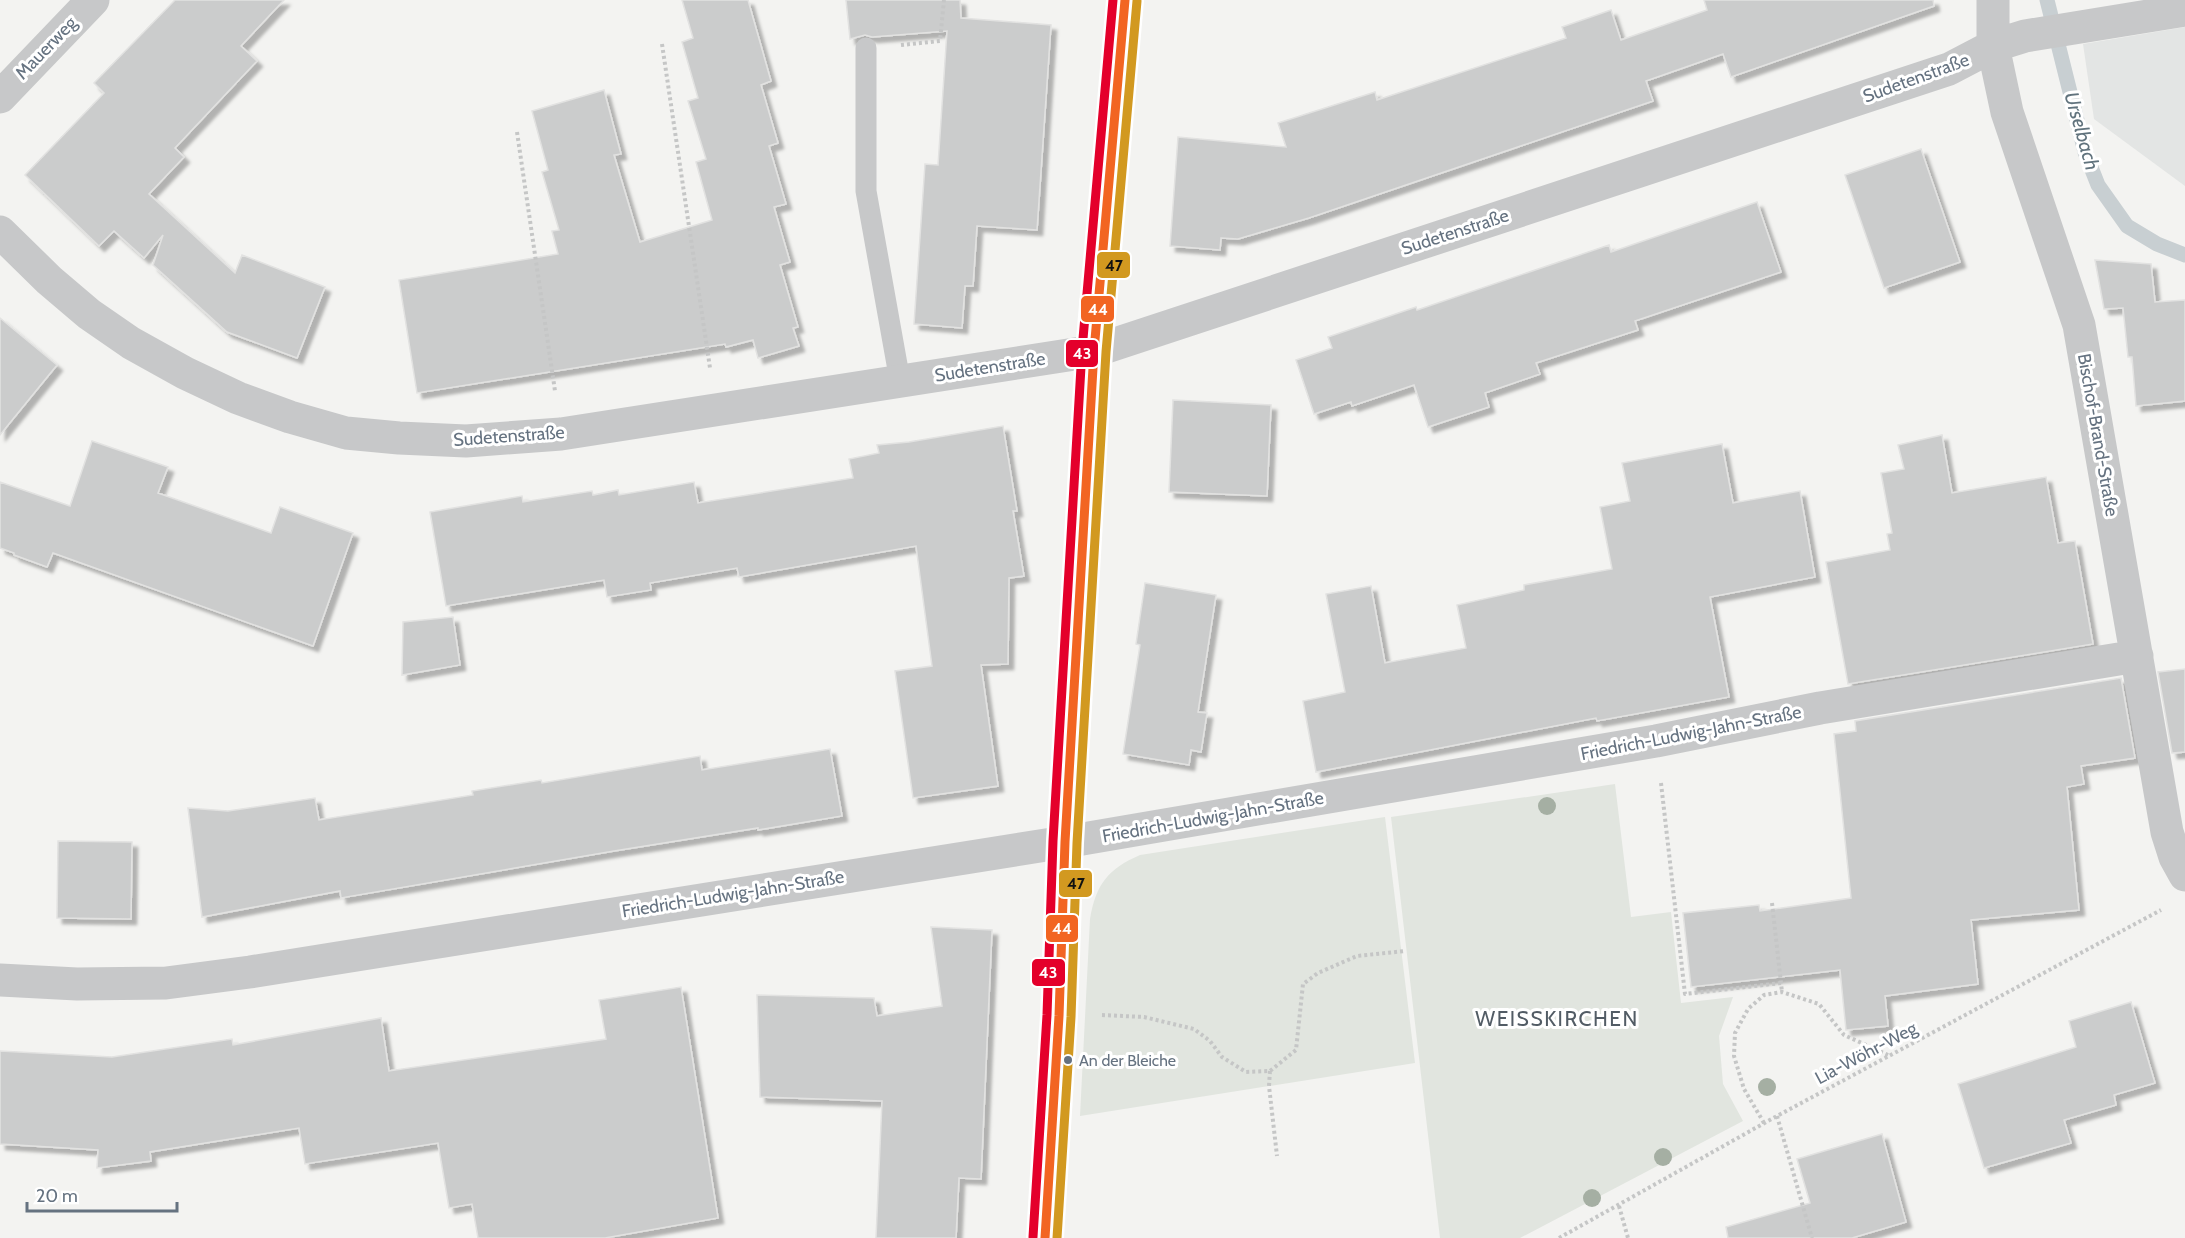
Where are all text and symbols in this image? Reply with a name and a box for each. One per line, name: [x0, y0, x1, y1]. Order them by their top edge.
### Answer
street label: Mauerweg: [11, 11, 82, 84]
street label: Sudetenstraße: [1860, 49, 1972, 107]
water label: Urselbach: [2059, 89, 2105, 173]
street label: Sudetenstraße: [1399, 204, 1511, 260]
line badge: 47: [1096, 251, 1131, 279]
text: 47: [1105, 256, 1124, 275]
line badge: 44: [1080, 295, 1115, 323]
text: 44: [1088, 300, 1108, 319]
line badge: 43: [1065, 339, 1099, 368]
text: 43: [1073, 344, 1091, 363]
street label: Sudetenstraße: [933, 347, 1047, 387]
street label: Bischof-Brand-Straße: [2073, 352, 2123, 518]
street label: Sudetenstraße: [453, 421, 565, 451]
street label: Friedrich-Ludwig-Jahn-Straße: [1579, 701, 1803, 765]
street label: Friedrich-Ludwig-Jahn-Straße: [1101, 787, 1325, 847]
street label: Friedrich-Ludwig-Jahn-Straße: [620, 866, 846, 922]
line badge: 47: [1058, 869, 1093, 898]
text: 47: [1067, 874, 1086, 893]
line badge: 44: [1045, 914, 1079, 943]
text: 44: [1052, 919, 1072, 938]
line badge: 43: [1031, 958, 1066, 987]
text: 43: [1039, 963, 1057, 982]
district label: WEISSKIRCHEN: [1475, 1006, 1639, 1031]
street label: Lia-Wöhr-Weg: [1811, 1016, 1922, 1089]
place label: An der Bleiche: [1079, 1051, 1176, 1070]
marker: An der Bleiche: [1062, 1054, 1074, 1066]
scale bar: [27, 1175, 177, 1213]
text: 20 m: [36, 1185, 78, 1207]

